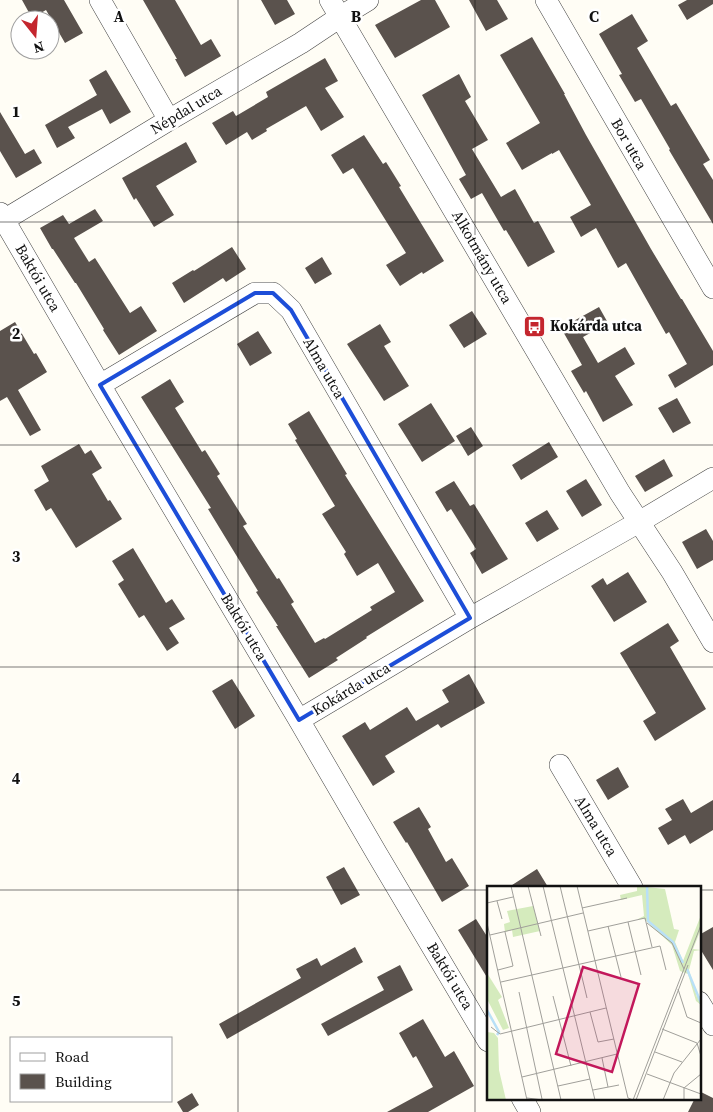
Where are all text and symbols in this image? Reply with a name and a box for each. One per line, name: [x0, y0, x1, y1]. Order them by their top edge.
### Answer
text: A: [114, 5, 125, 27]
text: B: [351, 5, 362, 27]
text: C: [589, 5, 599, 27]
north arrow: [10, 10, 60, 60]
text: N: [31, 36, 47, 58]
street label: Népdal utca: [146, 80, 226, 139]
text: 1: [12, 100, 20, 122]
street label: Bor utca: [606, 114, 653, 174]
street label: Alkotmány utca: [447, 206, 518, 308]
street label: Baktói utca: [11, 240, 66, 316]
bus stop icon: Kokárda utca: [522, 314, 546, 338]
place label: Kokárda utca: [550, 315, 643, 336]
text: 2: [12, 322, 21, 344]
street label: Alma utca: [298, 333, 351, 403]
text: 3: [12, 545, 21, 567]
street label: Baktói utca: [216, 589, 273, 665]
street label: Kokárda utca: [308, 657, 394, 720]
text: 4: [12, 767, 21, 789]
street label: Alma utca: [570, 791, 623, 860]
inset map: [487, 886, 700, 1100]
street label: Baktói utca: [422, 938, 479, 1014]
text: 5: [12, 989, 21, 1011]
legend: [10, 1037, 172, 1102]
text: Road: [55, 1046, 89, 1067]
text: Building: [55, 1071, 112, 1092]

